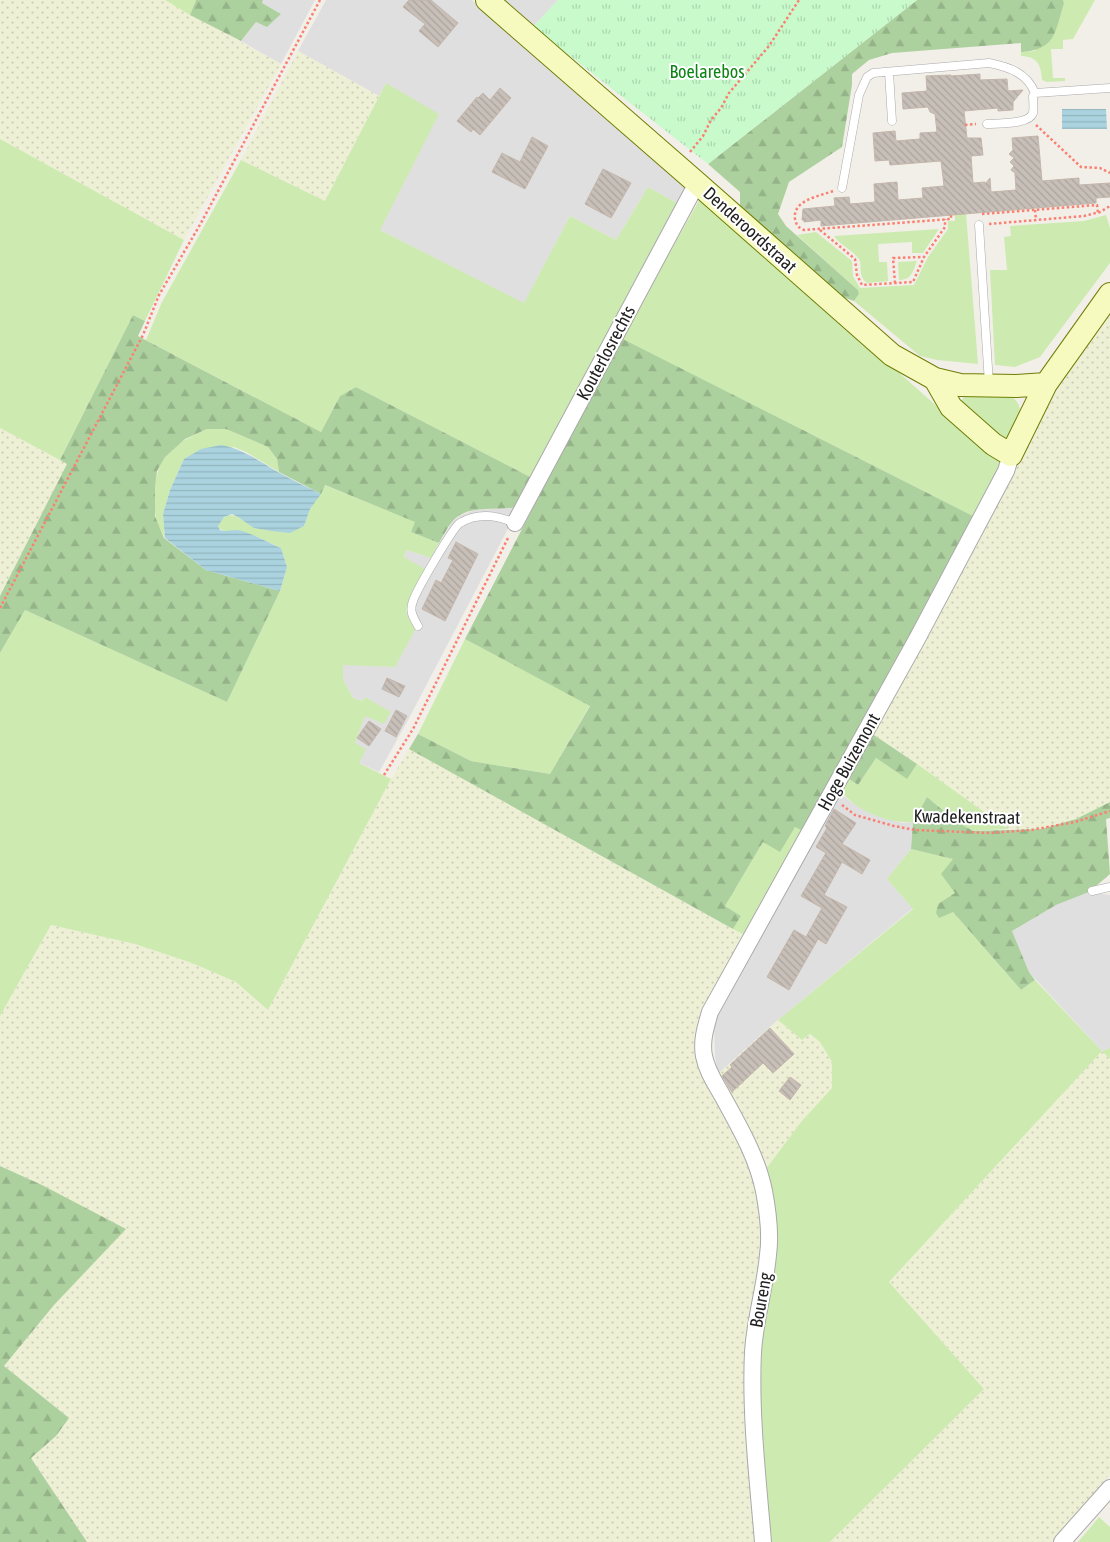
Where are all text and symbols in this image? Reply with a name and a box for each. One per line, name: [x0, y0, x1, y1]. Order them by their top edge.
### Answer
park label: Boelarebos: [669, 61, 745, 82]
street label: Denderoordstraat: [699, 182, 801, 277]
street label: Kouterlosrechts: [572, 302, 639, 404]
street label: Hoge Buizemont: [813, 709, 884, 814]
street label: Kwadekenstraat: [913, 805, 1021, 828]
street label: Boureng: [745, 1270, 776, 1329]

